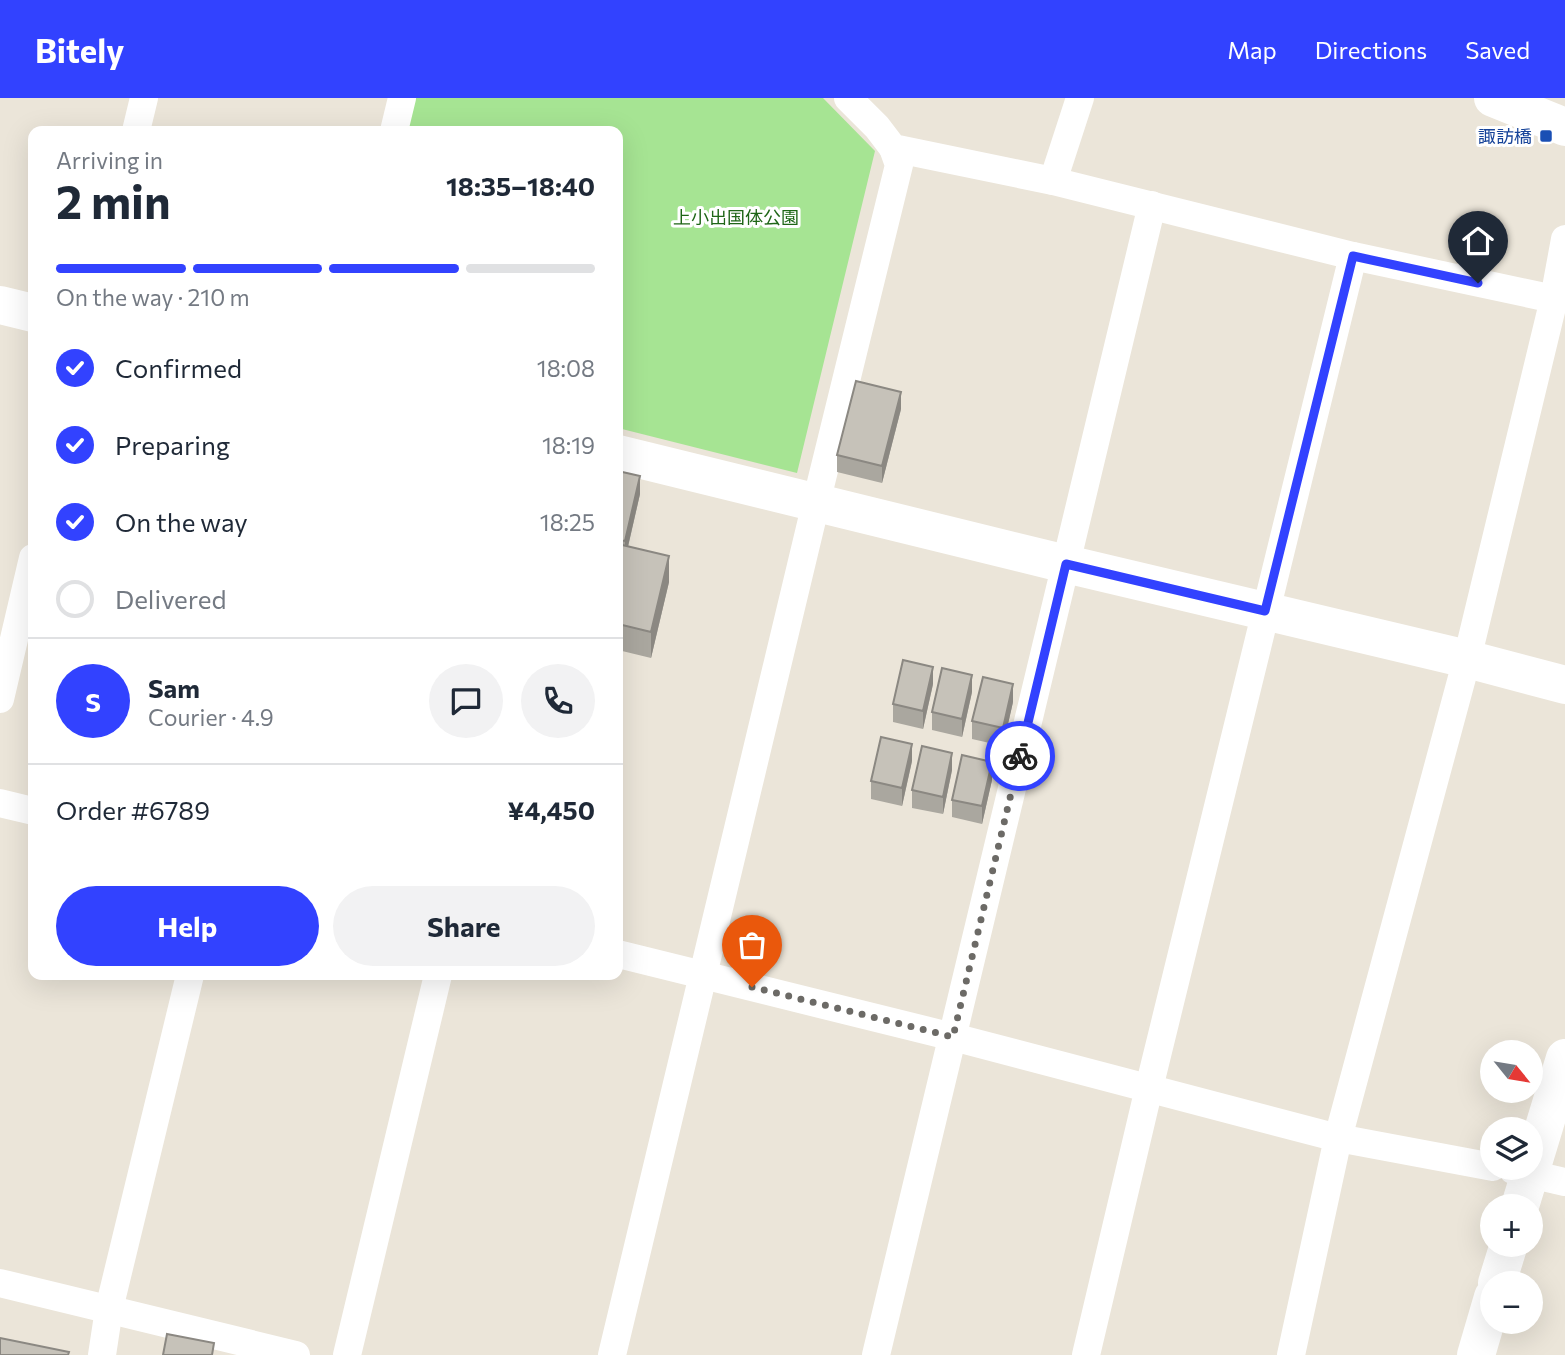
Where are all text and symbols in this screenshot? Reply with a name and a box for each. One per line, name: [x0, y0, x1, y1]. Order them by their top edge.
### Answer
text: Bitely: [35, 29, 124, 70]
text: Map: [1227, 35, 1277, 64]
text: Directions: [1315, 35, 1427, 64]
text: Saved: [1465, 35, 1530, 64]
place label: 諏訪橋: [1478, 125, 1532, 147]
marker: 諏訪橋: [1538, 128, 1554, 144]
text: Arriving in: [56, 146, 163, 174]
text: 18:35–18:40: [446, 170, 595, 201]
text: 2 min: [56, 172, 171, 228]
park label: 上小出国体公園: [673, 206, 799, 228]
pin: [1448, 211, 1508, 283]
icon: home: [1459, 222, 1497, 260]
text: On the way · 210 m: [56, 283, 250, 311]
icon: check: [56, 349, 94, 387]
text: Confirmed: [115, 352, 242, 383]
text: 18:08: [537, 354, 595, 382]
icon: check: [56, 426, 94, 464]
text: Preparing: [115, 429, 230, 460]
text: 18:19: [542, 431, 595, 459]
icon: check: [56, 503, 94, 541]
text: On the way: [115, 506, 248, 537]
text: 18:25: [540, 508, 595, 536]
text: Delivered: [115, 583, 226, 614]
button: chat: [429, 664, 503, 738]
button: phone: [521, 664, 595, 738]
text: Sam: [148, 672, 200, 703]
text: S: [85, 686, 101, 717]
text: Courier · 4.9: [148, 703, 274, 731]
courier: [985, 721, 1055, 791]
icon: bike: [1001, 737, 1039, 775]
text: Order #6789: [56, 794, 210, 825]
text: ¥4,450: [508, 794, 595, 825]
button: Help: [56, 886, 319, 966]
button: Share: [333, 886, 595, 966]
pin: [722, 915, 782, 987]
icon: bag: [733, 926, 771, 964]
north arrow: [1480, 1040, 1544, 1102]
map controls: [1480, 1040, 1543, 1334]
button: layers: [1480, 1117, 1543, 1180]
button: +: [1480, 1194, 1543, 1257]
button: −: [1480, 1271, 1543, 1334]

